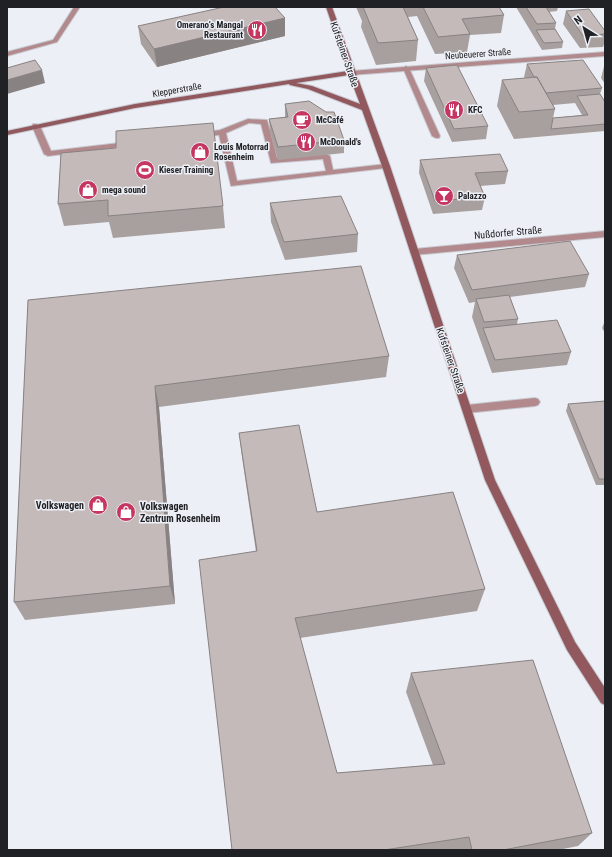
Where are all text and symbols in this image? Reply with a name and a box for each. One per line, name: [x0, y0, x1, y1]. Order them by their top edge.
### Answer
north arrow: [564, 8, 604, 48]
text: N: [572, 13, 585, 28]
restaurant icon: Omerano‘s Mangal Restaurant: [246, 19, 268, 41]
place label: Omerano‘s Mangal Restaurant: [177, 20, 243, 40]
street label: Kufsteiner Straße: [328, 20, 361, 89]
street label: Neubeuerer Straße: [445, 47, 511, 61]
street label: Klepperstraße: [152, 81, 202, 99]
restaurant icon: KFC: [443, 99, 465, 121]
place label: KFC: [468, 105, 482, 115]
cafe icon: McCafé: [291, 109, 313, 131]
place label: McCafé: [316, 115, 344, 125]
restaurant icon: McDonald's: [295, 131, 317, 153]
place label: McDonald's: [320, 137, 361, 147]
shop icon: Louis Motorrad Rosenheim: [189, 141, 211, 163]
place label: Louis Motorrad Rosenheim: [214, 142, 269, 162]
sports icon: Kieser Training: [134, 159, 156, 181]
place label: Kieser Training: [159, 165, 214, 175]
shop icon: mega sound: [77, 179, 99, 201]
place label: mega sound: [102, 185, 146, 195]
bar icon: Palazzo: [433, 185, 455, 207]
place label: Palazzo: [458, 191, 487, 201]
street label: Nußdorfer Straße: [474, 224, 543, 241]
street label: Kufsteiner Straße: [434, 326, 467, 395]
shop icon: Volkswagen: [87, 494, 109, 516]
place label: Volkswagen: [36, 500, 84, 511]
shop icon: Volkswagen Zentrum Rosenheim: [115, 501, 137, 523]
place label: Volkswagen Zentrum Rosenheim: [140, 501, 220, 524]

